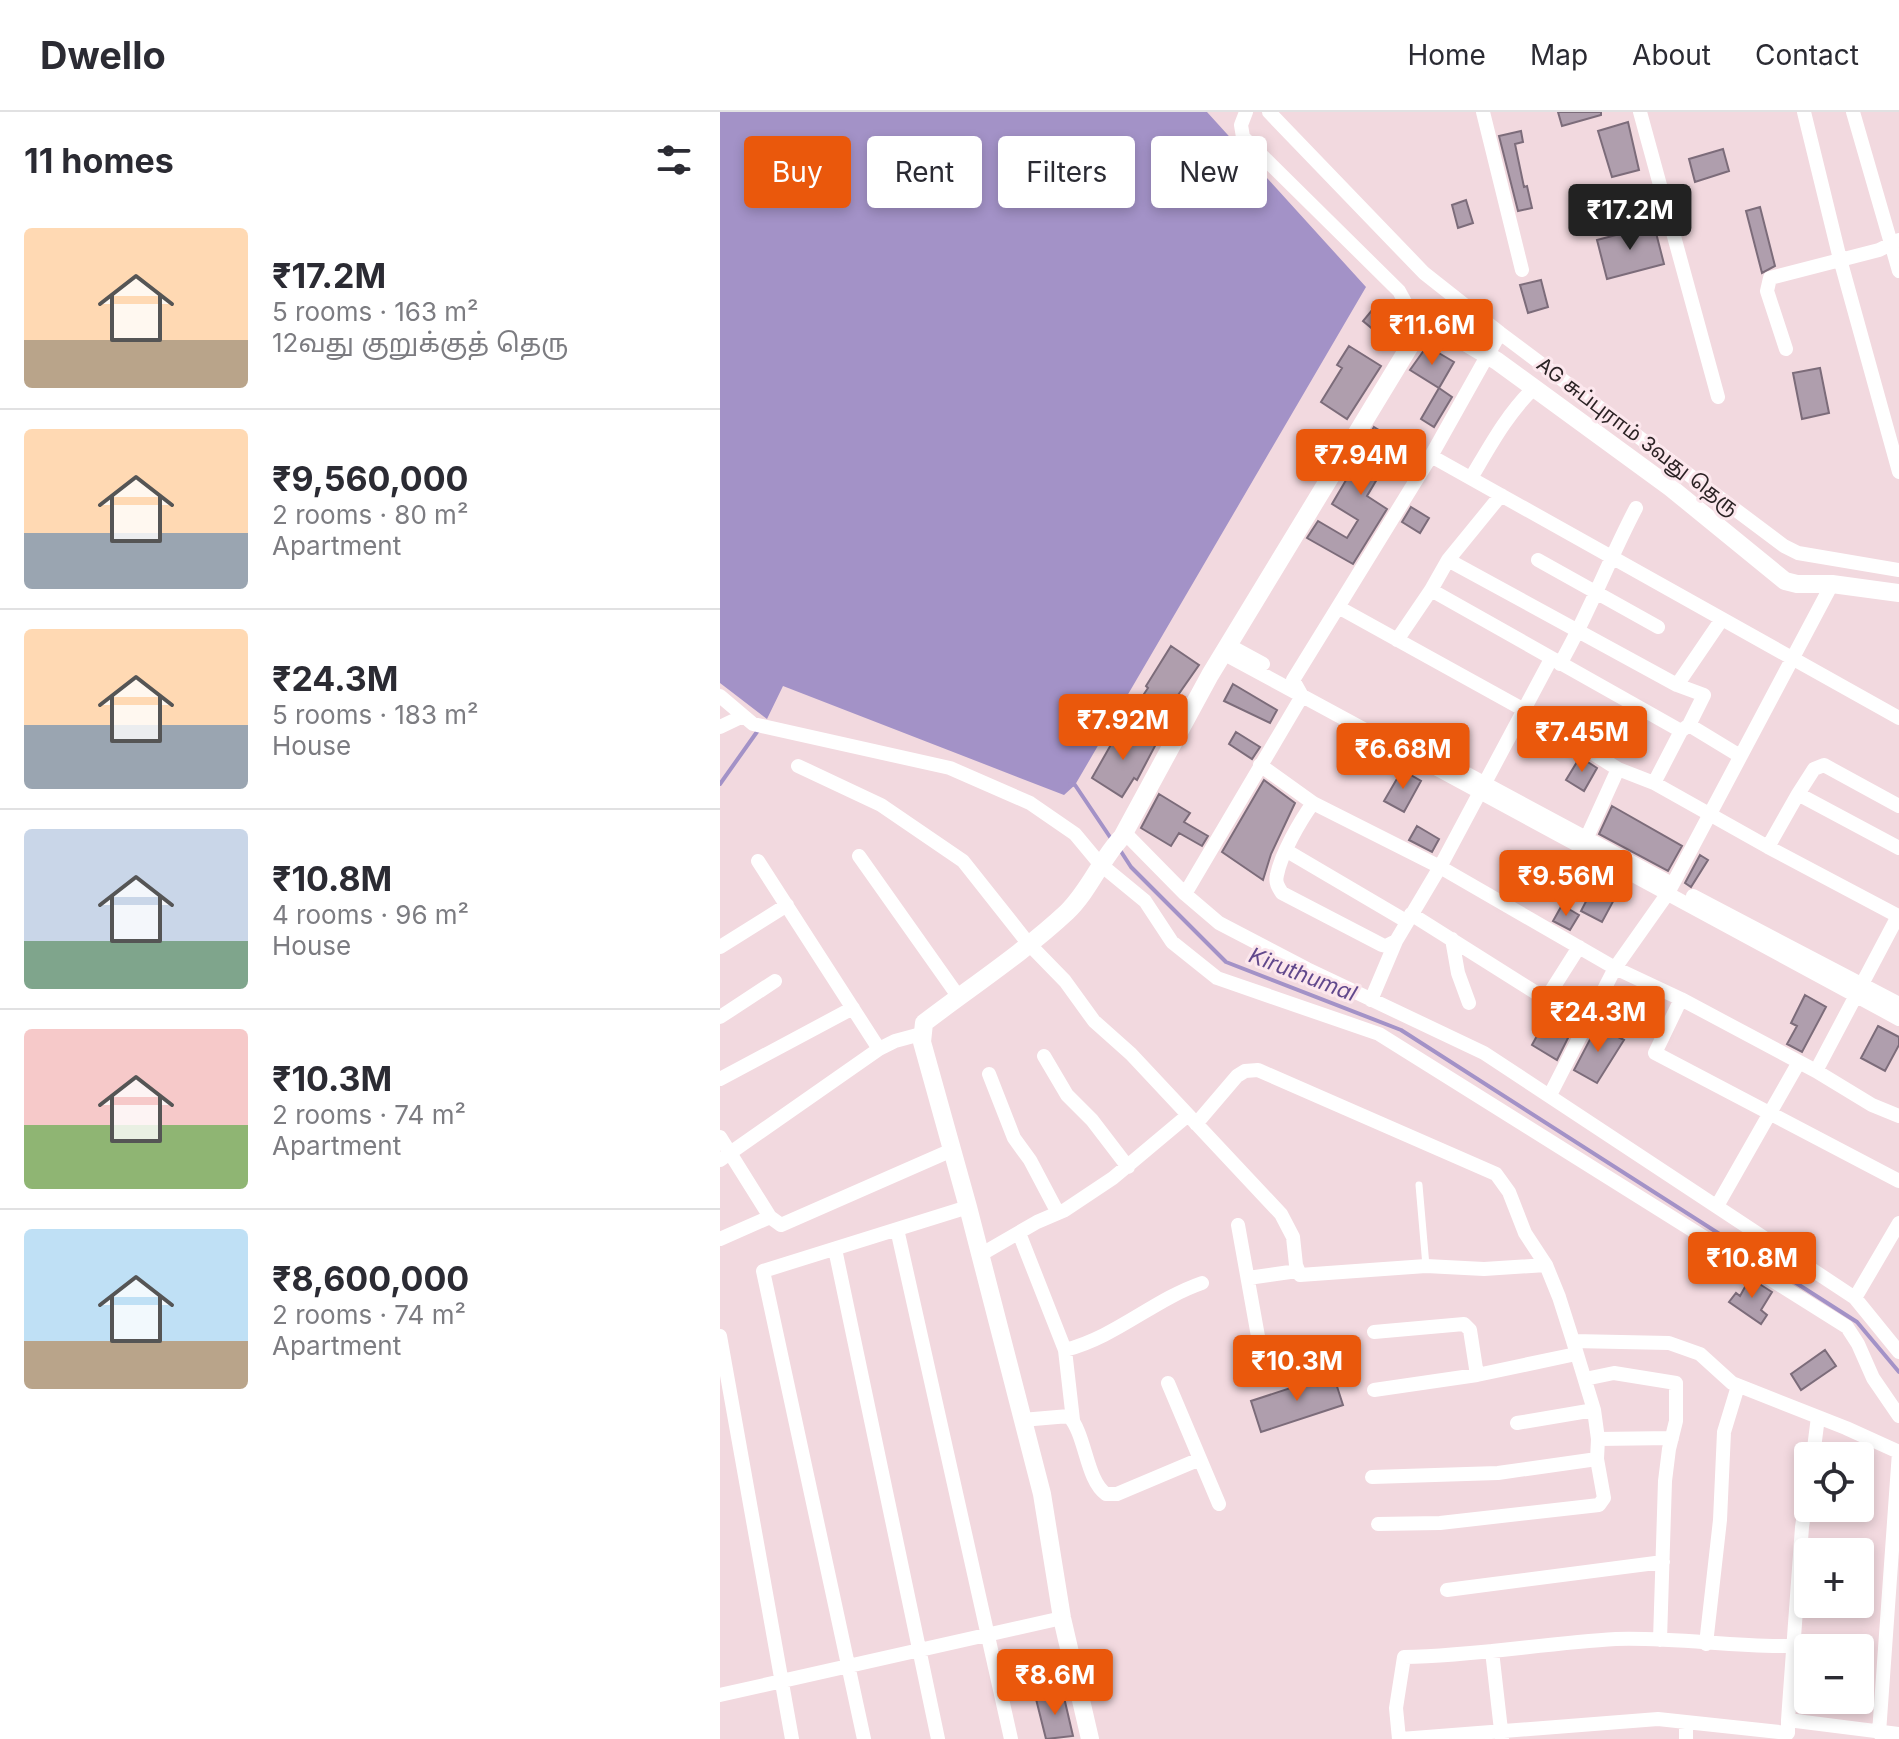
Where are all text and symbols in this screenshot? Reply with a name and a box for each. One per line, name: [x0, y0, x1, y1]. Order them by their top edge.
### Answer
text: Dwello: [40, 32, 166, 78]
text: Home: [1407, 38, 1486, 72]
text: Map: [1530, 38, 1588, 72]
text: About: [1632, 38, 1711, 72]
text: Contact: [1755, 38, 1859, 72]
chip: Buy: [744, 136, 851, 208]
chip: Rent: [867, 136, 982, 208]
chip: Filters: [998, 136, 1135, 208]
chip: New: [1151, 136, 1267, 208]
icon: filters: [652, 138, 696, 182]
text: 11 homes: [24, 140, 174, 181]
pin: ₹17.2M: [1565, 184, 1695, 252]
text: ₹17.2M: [1586, 194, 1674, 225]
text: ₹17.2M: [272, 255, 386, 296]
icon: home: [88, 260, 184, 356]
text: 5 rooms · 163 m²: [272, 296, 479, 327]
pin: ₹11.6M: [1367, 299, 1497, 367]
text: ₹11.6M: [1389, 309, 1475, 340]
text: 12வது குறுக்குத் தெரு: [272, 327, 568, 358]
street label: AG சுப்புராம் 3வது தெரு: [1531, 352, 1744, 521]
pin: ₹7.94M: [1296, 429, 1426, 497]
text: ₹7.94M: [1314, 439, 1408, 470]
text: ₹9,560,000: [272, 458, 469, 499]
icon: home: [88, 461, 184, 557]
text: 2 rooms · 80 m²: [272, 499, 468, 530]
text: Apartment: [272, 530, 401, 561]
text: ₹24.3M: [272, 658, 398, 699]
icon: home: [88, 661, 184, 757]
pin: ₹7.92M: [1058, 694, 1188, 762]
text: 5 rooms · 183 m²: [272, 699, 479, 730]
text: ₹7.92M: [1077, 704, 1169, 735]
pin: ₹7.45M: [1517, 706, 1647, 774]
text: ₹7.45M: [1535, 716, 1629, 747]
pin: ₹6.68M: [1338, 723, 1468, 791]
text: House: [272, 730, 351, 761]
text: ₹6.68M: [1355, 733, 1451, 764]
pin: ₹9.56M: [1501, 850, 1631, 918]
text: ₹10.8M: [272, 858, 392, 899]
text: ₹9.56M: [1517, 860, 1615, 891]
icon: home: [88, 861, 184, 957]
text: 4 rooms · 96 m²: [272, 899, 469, 930]
text: House: [272, 930, 351, 961]
water label: Kiruthumal: [1246, 942, 1361, 1007]
pin: ₹24.3M: [1533, 986, 1663, 1054]
text: ₹24.3M: [1550, 996, 1646, 1027]
text: ₹10.3M: [272, 1058, 392, 1099]
icon: home: [88, 1061, 184, 1157]
text: 2 rooms · 74 m²: [272, 1099, 466, 1130]
text: Apartment: [272, 1130, 401, 1161]
pin: ₹10.8M: [1687, 1232, 1817, 1300]
text: ₹10.8M: [1706, 1242, 1798, 1273]
text: ₹8,600,000: [272, 1258, 469, 1299]
icon: home: [88, 1261, 184, 1357]
text: 2 rooms · 74 m²: [272, 1299, 466, 1330]
text: Apartment: [272, 1330, 401, 1361]
pin: ₹10.3M: [1232, 1335, 1362, 1403]
text: ₹10.3M: [1251, 1345, 1343, 1376]
map controls: [1794, 1442, 1874, 1714]
button: locate: [1794, 1442, 1874, 1522]
button: +: [1794, 1538, 1874, 1618]
button: −: [1794, 1634, 1874, 1714]
pin: ₹8.6M: [999, 1649, 1111, 1717]
text: ₹8.6M: [1015, 1659, 1095, 1690]

